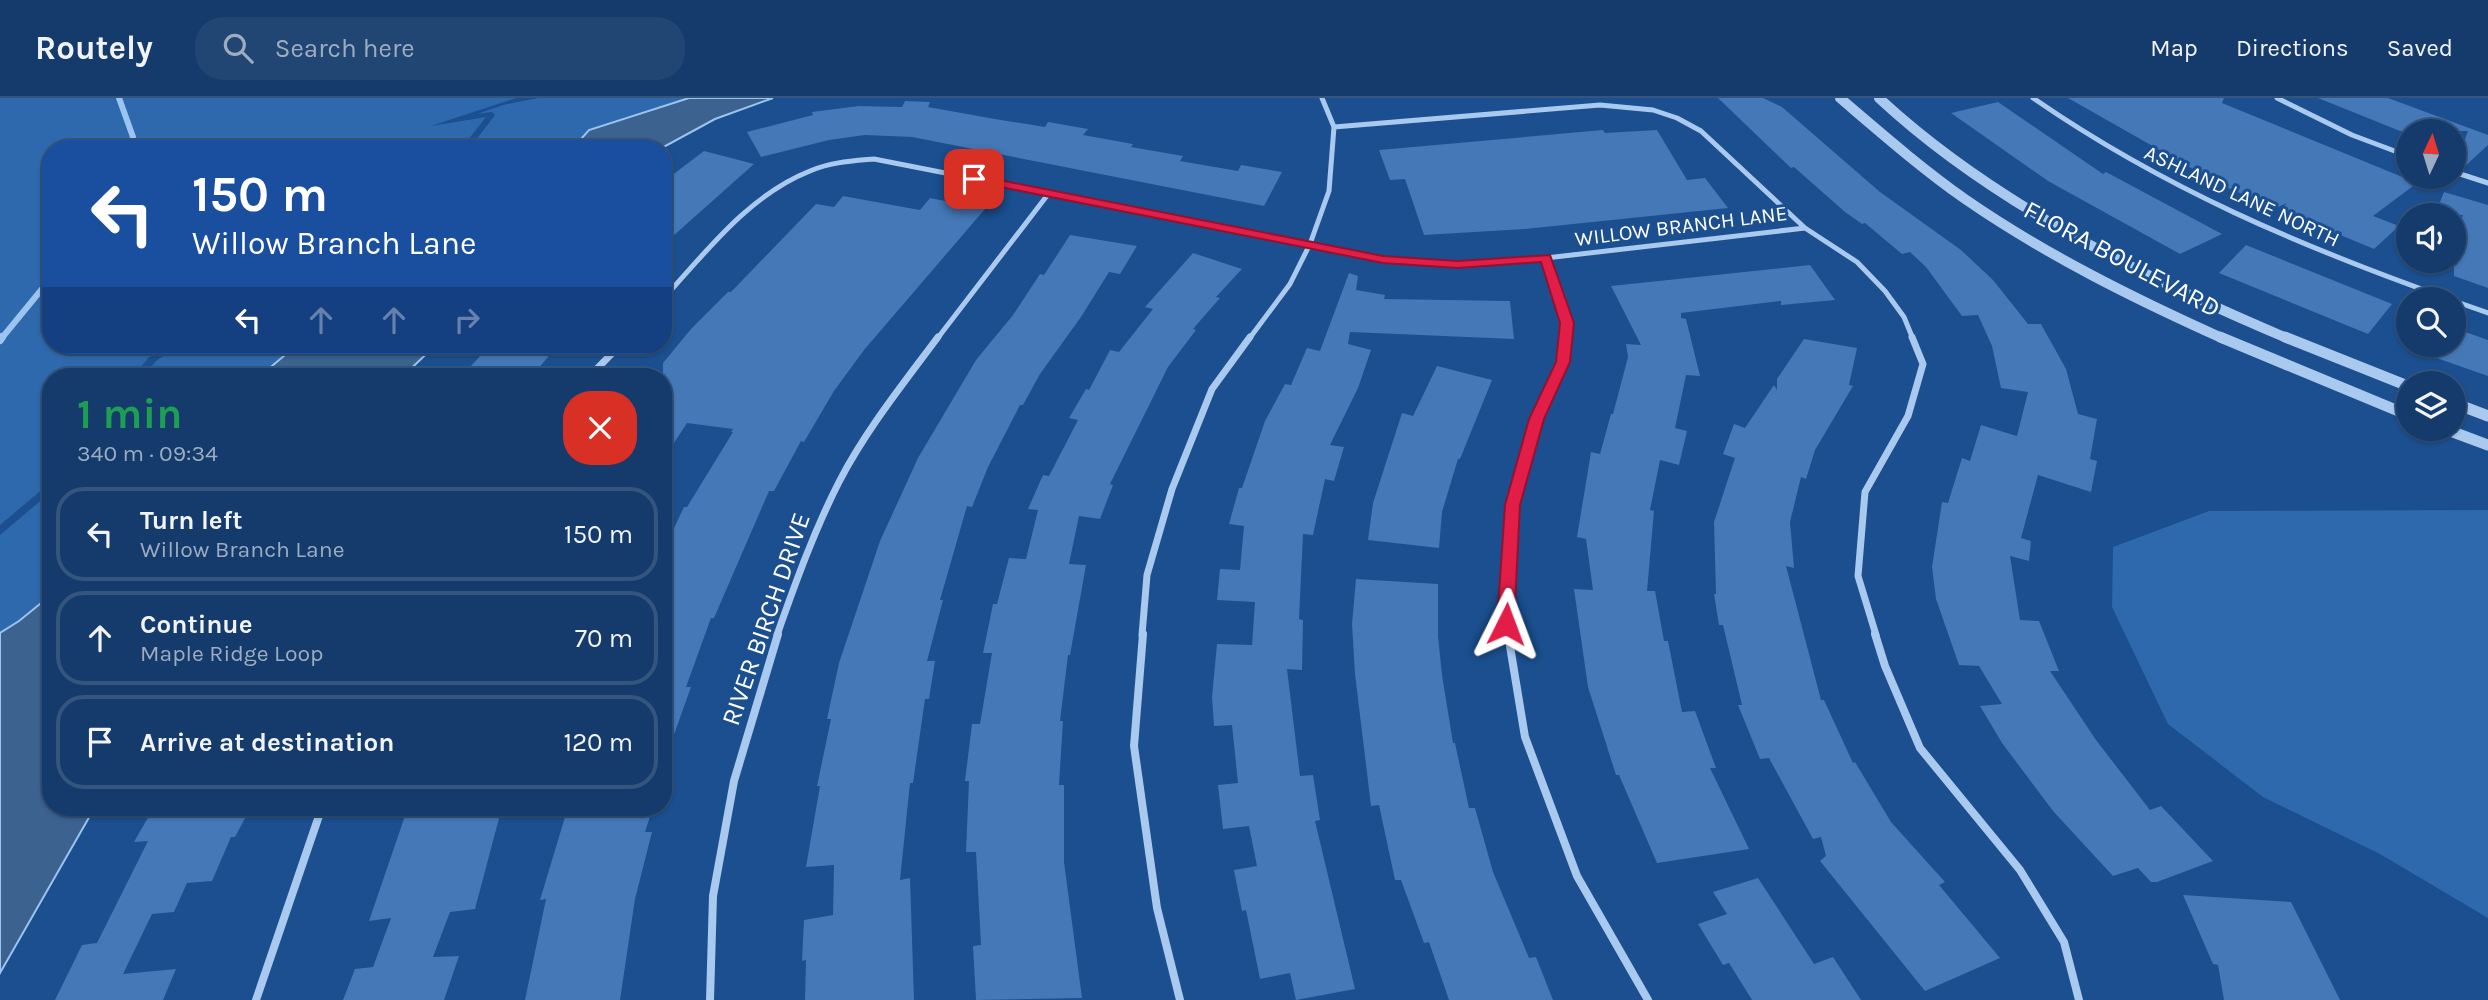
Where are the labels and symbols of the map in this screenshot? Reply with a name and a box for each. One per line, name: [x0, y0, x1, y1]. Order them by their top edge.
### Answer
north arrow: [2396, 119, 2466, 189]
street label: ASHLAND LANE NORTH: [2141, 140, 2343, 252]
pin: [944, 149, 1004, 209]
street label: FLORA BOULEVARD: [2018, 194, 2226, 324]
street label: WILLOW BRANCH LANE: [1573, 201, 1789, 251]
street label: RIVER BIRCH DRIVE: [715, 509, 817, 729]
position arrow: [1469, 587, 1543, 661]

